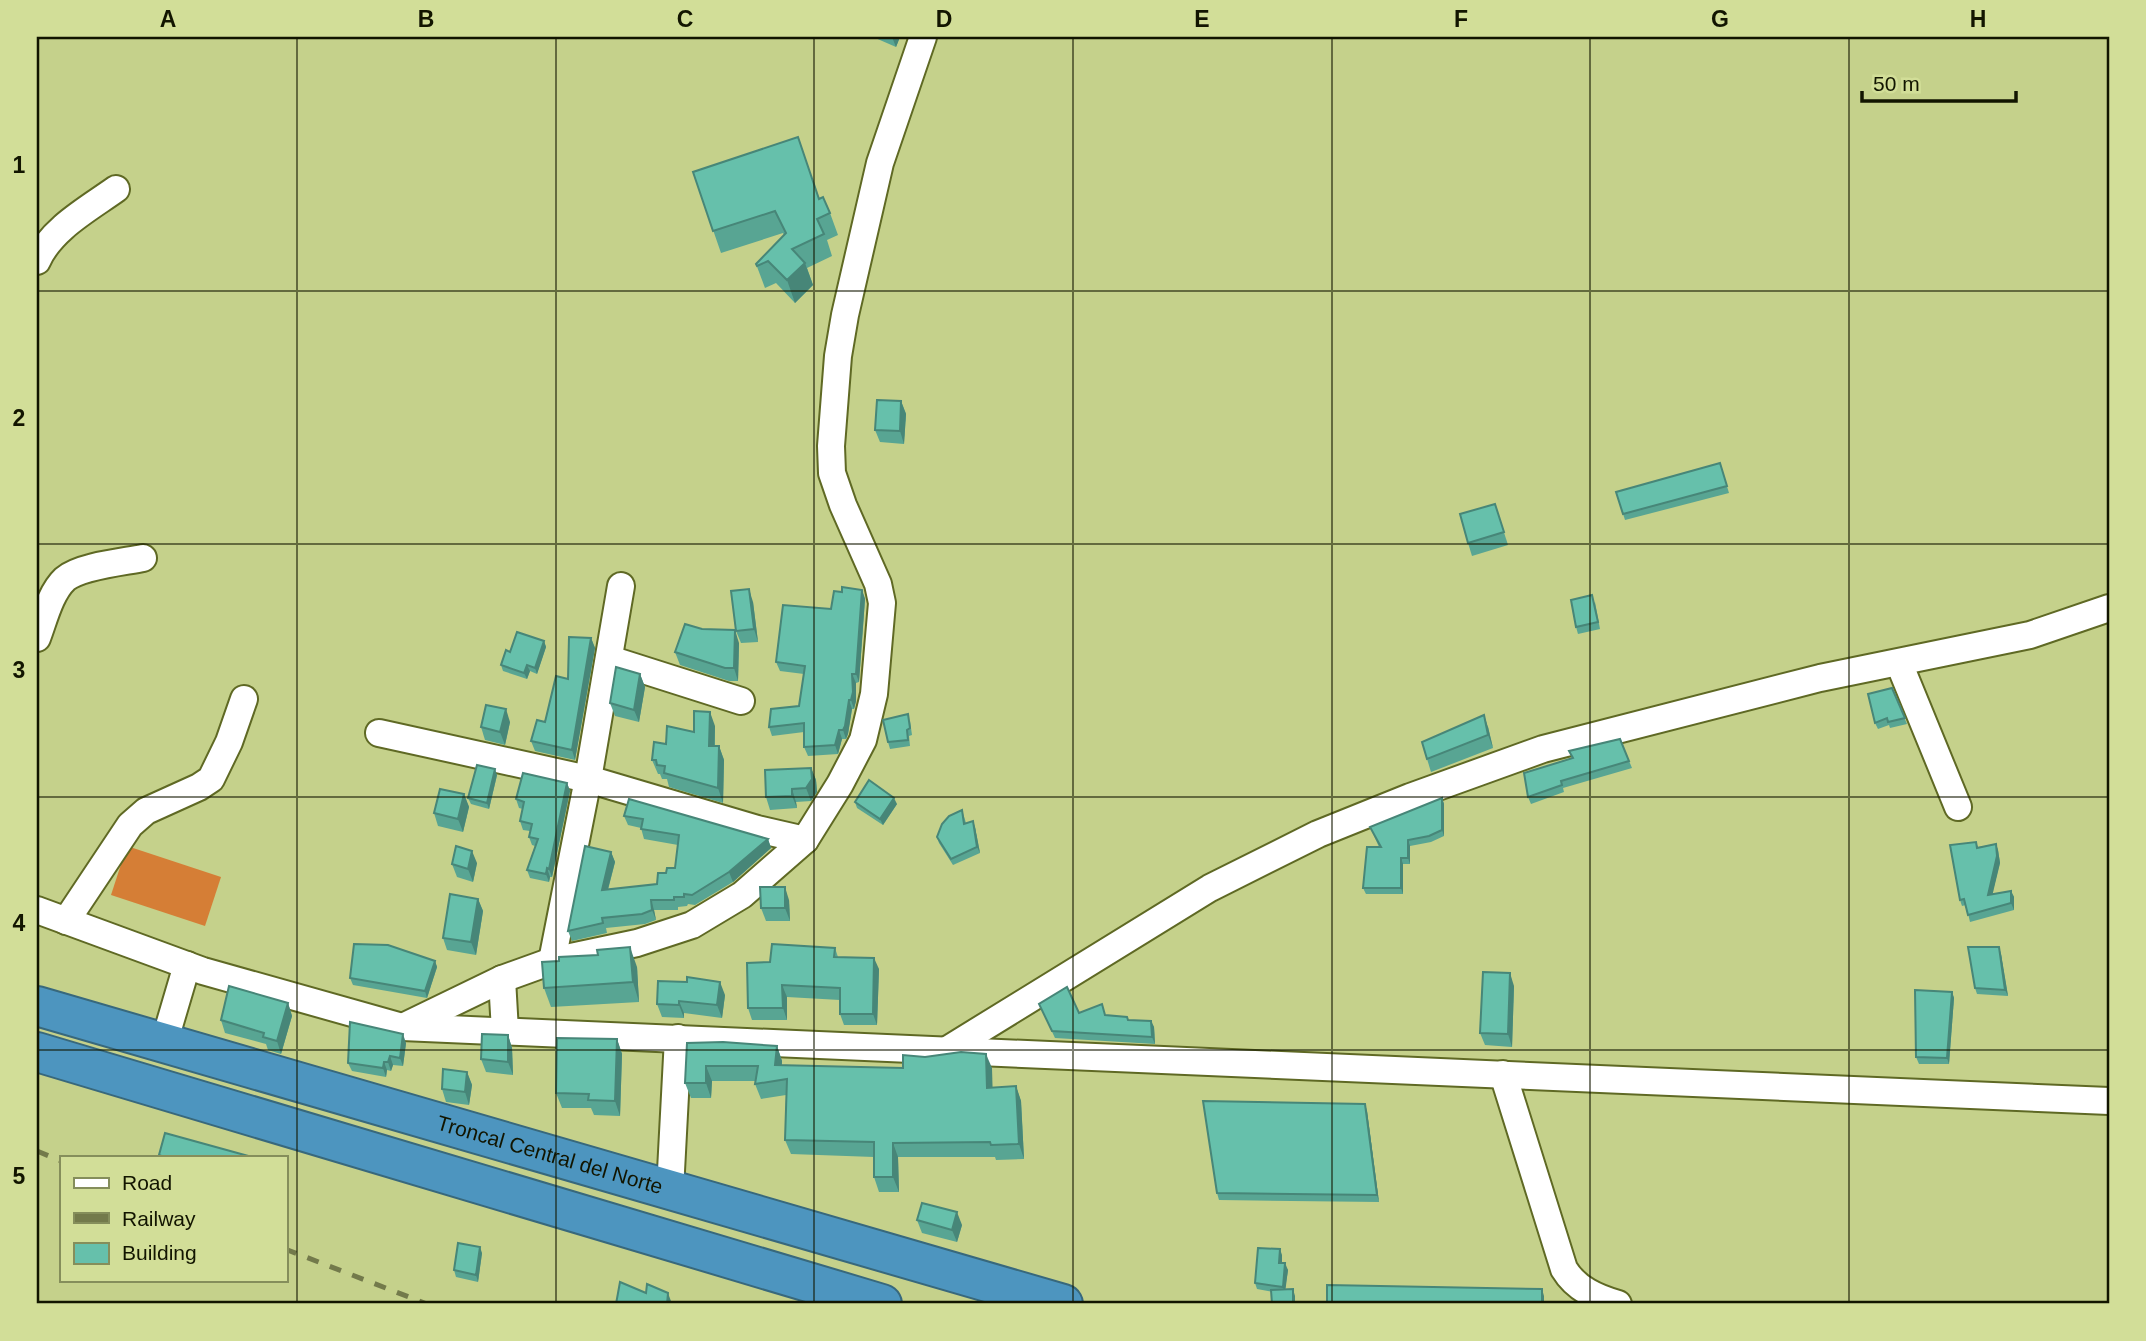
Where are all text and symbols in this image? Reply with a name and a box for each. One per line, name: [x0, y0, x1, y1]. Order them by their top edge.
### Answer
text: A: [160, 6, 176, 32]
text: B: [418, 6, 434, 32]
text: C: [677, 6, 693, 32]
text: D: [936, 6, 952, 32]
text: E: [1194, 6, 1210, 32]
text: F: [1454, 6, 1468, 32]
text: G: [1711, 6, 1729, 32]
text: H: [1970, 6, 1986, 32]
scale bar: [1862, 60, 2016, 104]
text: 50 m: [1873, 72, 1920, 95]
text: 1: [13, 152, 26, 178]
text: 2: [13, 405, 25, 431]
text: 3: [13, 657, 25, 683]
text: 4: [13, 910, 26, 936]
street label: Troncal Central del Norte: [434, 1111, 666, 1198]
legend: [60, 1156, 287, 1282]
text: 5: [13, 1163, 26, 1189]
text: Road: [122, 1171, 172, 1194]
text: Railway: [122, 1207, 196, 1230]
text: Building: [122, 1241, 197, 1264]

